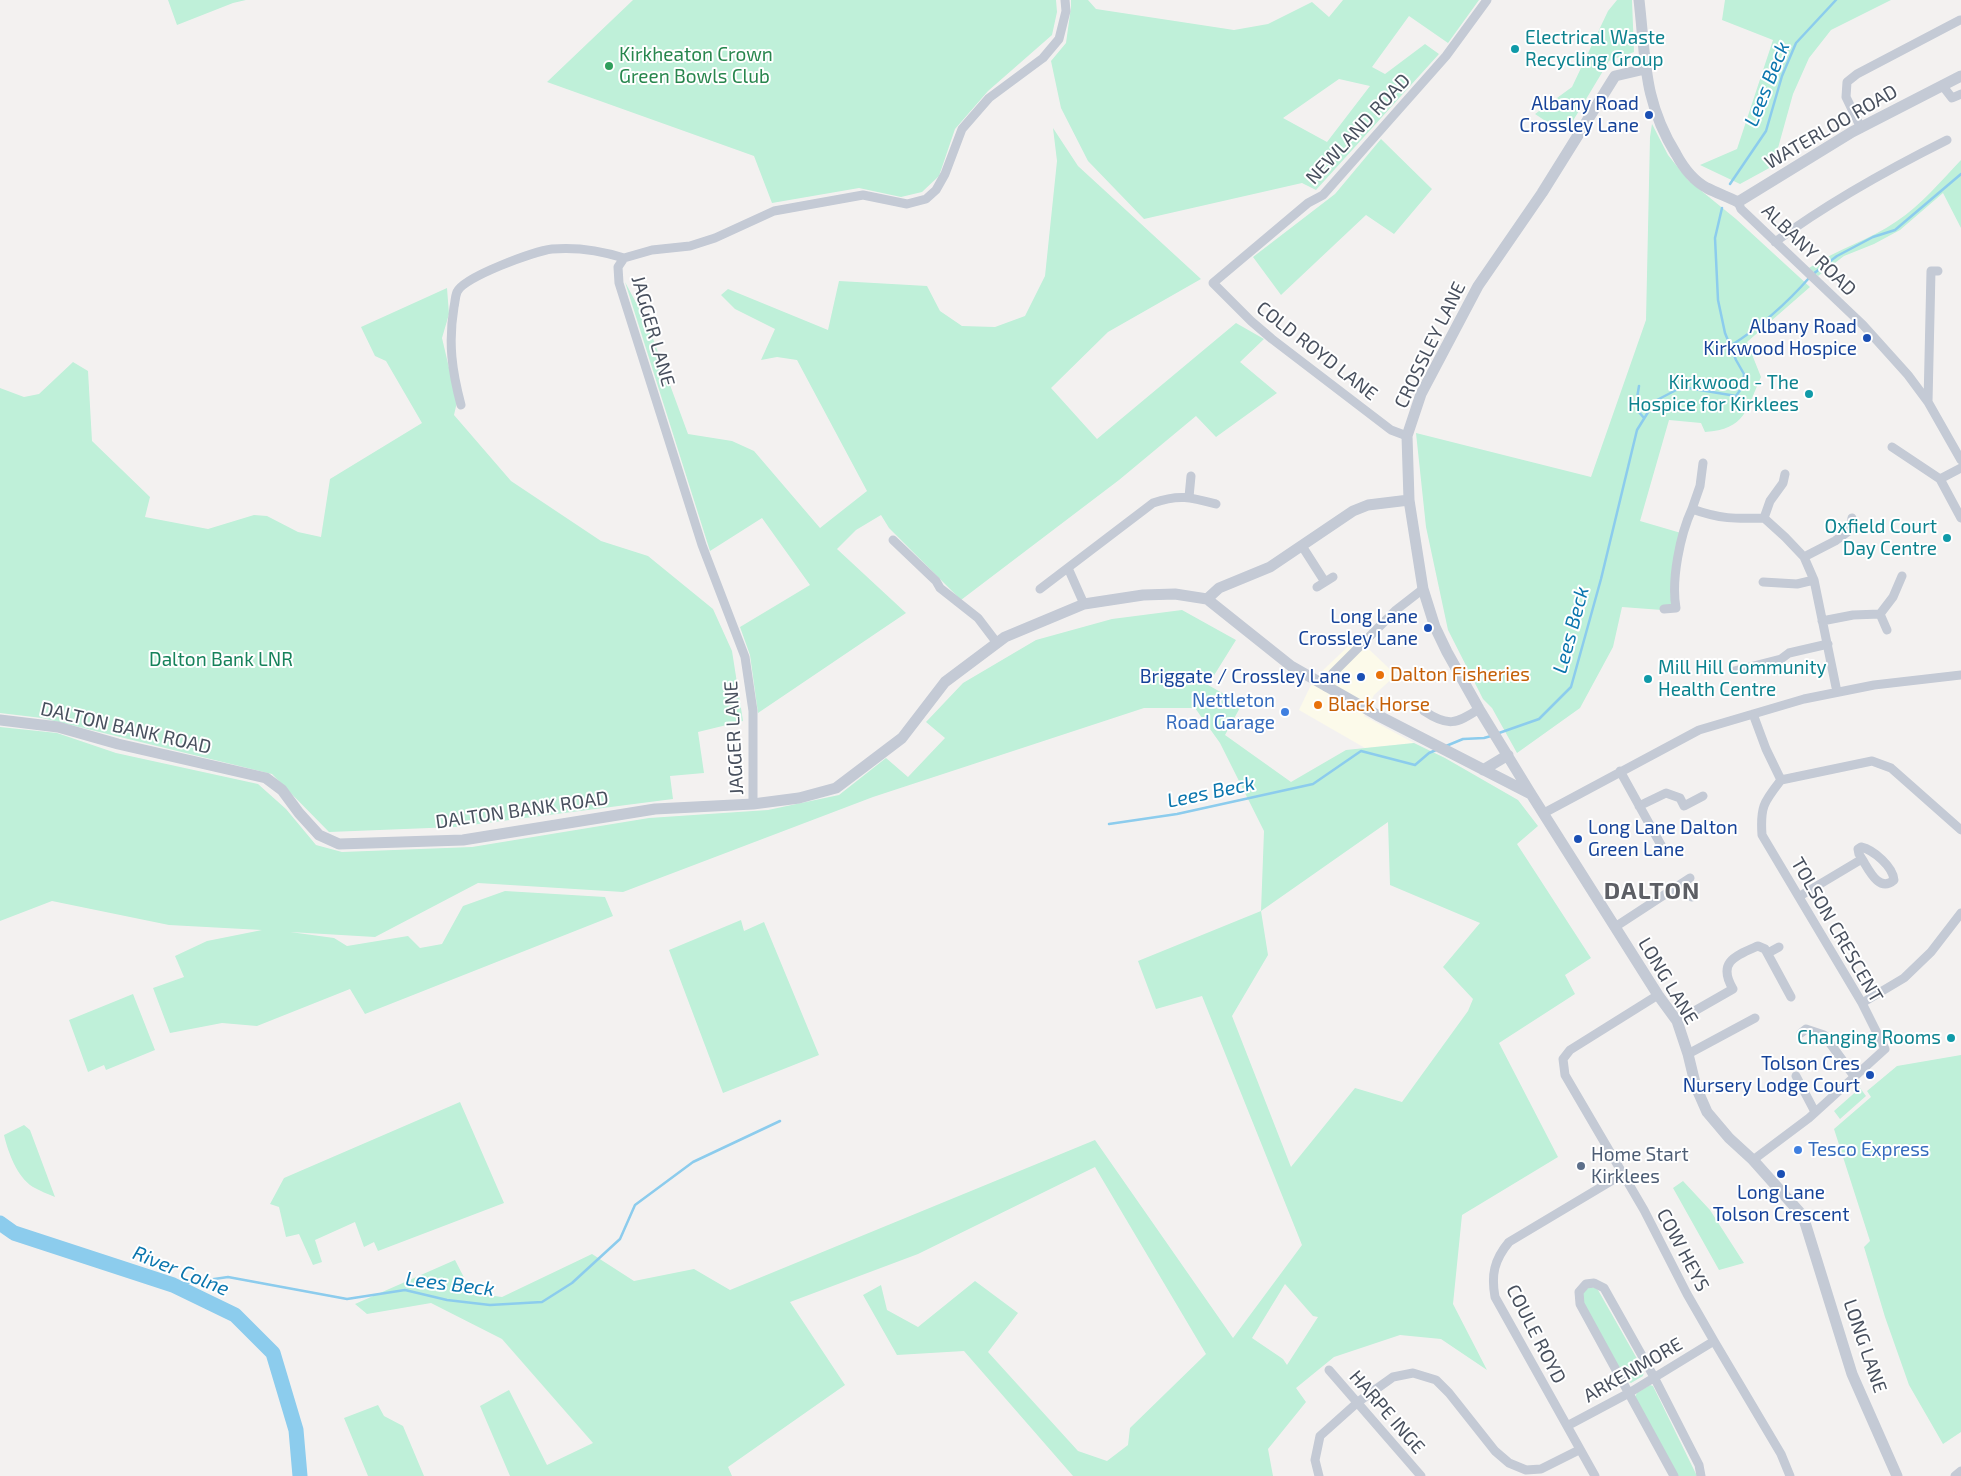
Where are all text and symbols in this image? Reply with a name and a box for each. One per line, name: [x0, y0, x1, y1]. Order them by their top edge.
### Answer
place label: Electrical Waste Recycling Group: [1525, 27, 1665, 71]
water label: Lees Beck: [1739, 38, 1795, 130]
marker: Electrical Waste Recycling Group: [1509, 43, 1521, 55]
place label: Kirkheaton Crown Green Bowls Club: [619, 44, 773, 88]
marker: Kirkheaton Crown Green Bowls Club: [603, 60, 615, 72]
street label: NEWLAND ROAD: [1301, 69, 1415, 189]
street label: WATERLOO ROAD: [1761, 80, 1901, 174]
place label: Albany Road Crossley Lane: [1519, 93, 1639, 137]
marker: Albany Road Crossley Lane: [1643, 109, 1655, 121]
street label: ALBANY ROAD: [1757, 199, 1861, 301]
street label: JAGGER LANE: [626, 273, 680, 389]
street label: CROSSLEY LANE: [1390, 278, 1470, 412]
street label: COLD ROYD LANE: [1252, 297, 1382, 405]
place label: Albany Road Kirkwood Hospice: [1703, 316, 1857, 360]
marker: Albany Road Kirkwood Hospice: [1861, 332, 1873, 344]
place label: Kirkwood - The Hospice for Kirklees: [1628, 372, 1799, 416]
marker: Kirkwood - The Hospice for Kirklees: [1803, 388, 1815, 400]
place label: Oxfield Court Day Centre: [1824, 516, 1937, 560]
marker: Oxfield Court Day Centre: [1941, 532, 1953, 544]
water label: Lees Beck: [1548, 584, 1594, 676]
place label: Long Lane Crossley Lane: [1298, 606, 1418, 650]
marker: Long Lane Crossley Lane: [1422, 622, 1434, 634]
park label: Dalton Bank LNR: [149, 649, 293, 671]
place label: Mill Hill Community Health Centre: [1658, 657, 1827, 701]
place label: Dalton Fisheries: [1390, 664, 1530, 686]
place label: Briggate / Crossley Lane: [1140, 666, 1351, 688]
marker: Dalton Fisheries: [1374, 669, 1386, 681]
marker: Briggate / Crossley Lane: [1355, 671, 1367, 683]
marker: Mill Hill Community Health Centre: [1642, 673, 1654, 685]
street label: JAGGER LANE: [720, 680, 748, 796]
place label: Nettleton Road Garage: [1166, 690, 1275, 734]
place label: Black Horse: [1328, 694, 1430, 716]
street label: DALTON BANK ROAD: [38, 697, 214, 759]
marker: Black Horse: [1312, 699, 1324, 711]
marker: Nettleton Road Garage: [1279, 706, 1291, 718]
water label: Lees Beck: [1165, 771, 1257, 813]
street label: DALTON BANK ROAD: [434, 787, 610, 833]
place label: Long Lane Dalton Green Lane: [1588, 817, 1738, 861]
marker: Long Lane Dalton Green Lane: [1572, 833, 1584, 845]
street label: TOLSON CRESCENT: [1786, 853, 1888, 1007]
district label: DALTON: [1603, 877, 1701, 905]
street label: LONG LANE: [1633, 933, 1703, 1029]
place label: Changing Rooms: [1797, 1027, 1941, 1049]
marker: Changing Rooms: [1945, 1032, 1957, 1044]
place label: Tolson Cres Nursery Lodge Court: [1683, 1053, 1860, 1097]
marker: Tolson Cres Nursery Lodge Court: [1864, 1069, 1876, 1081]
place label: Tesco Express: [1808, 1139, 1930, 1161]
place label: Home Start Kirklees: [1591, 1144, 1689, 1188]
marker: Tesco Express: [1792, 1144, 1804, 1156]
marker: Home Start Kirklees: [1575, 1160, 1587, 1172]
marker: Long Lane Tolson Crescent: [1775, 1168, 1787, 1180]
place label: Long Lane Tolson Crescent: [1713, 1182, 1849, 1226]
street label: COW HEYS: [1652, 1205, 1714, 1295]
water label: River Colne: [129, 1241, 233, 1301]
water label: Lees Beck: [404, 1267, 496, 1301]
street label: COULE ROYD: [1501, 1281, 1571, 1387]
street label: LONG LANE: [1838, 1296, 1892, 1396]
street label: ARKENMORE: [1579, 1333, 1687, 1407]
street label: HARPE INGE: [1345, 1366, 1429, 1458]

